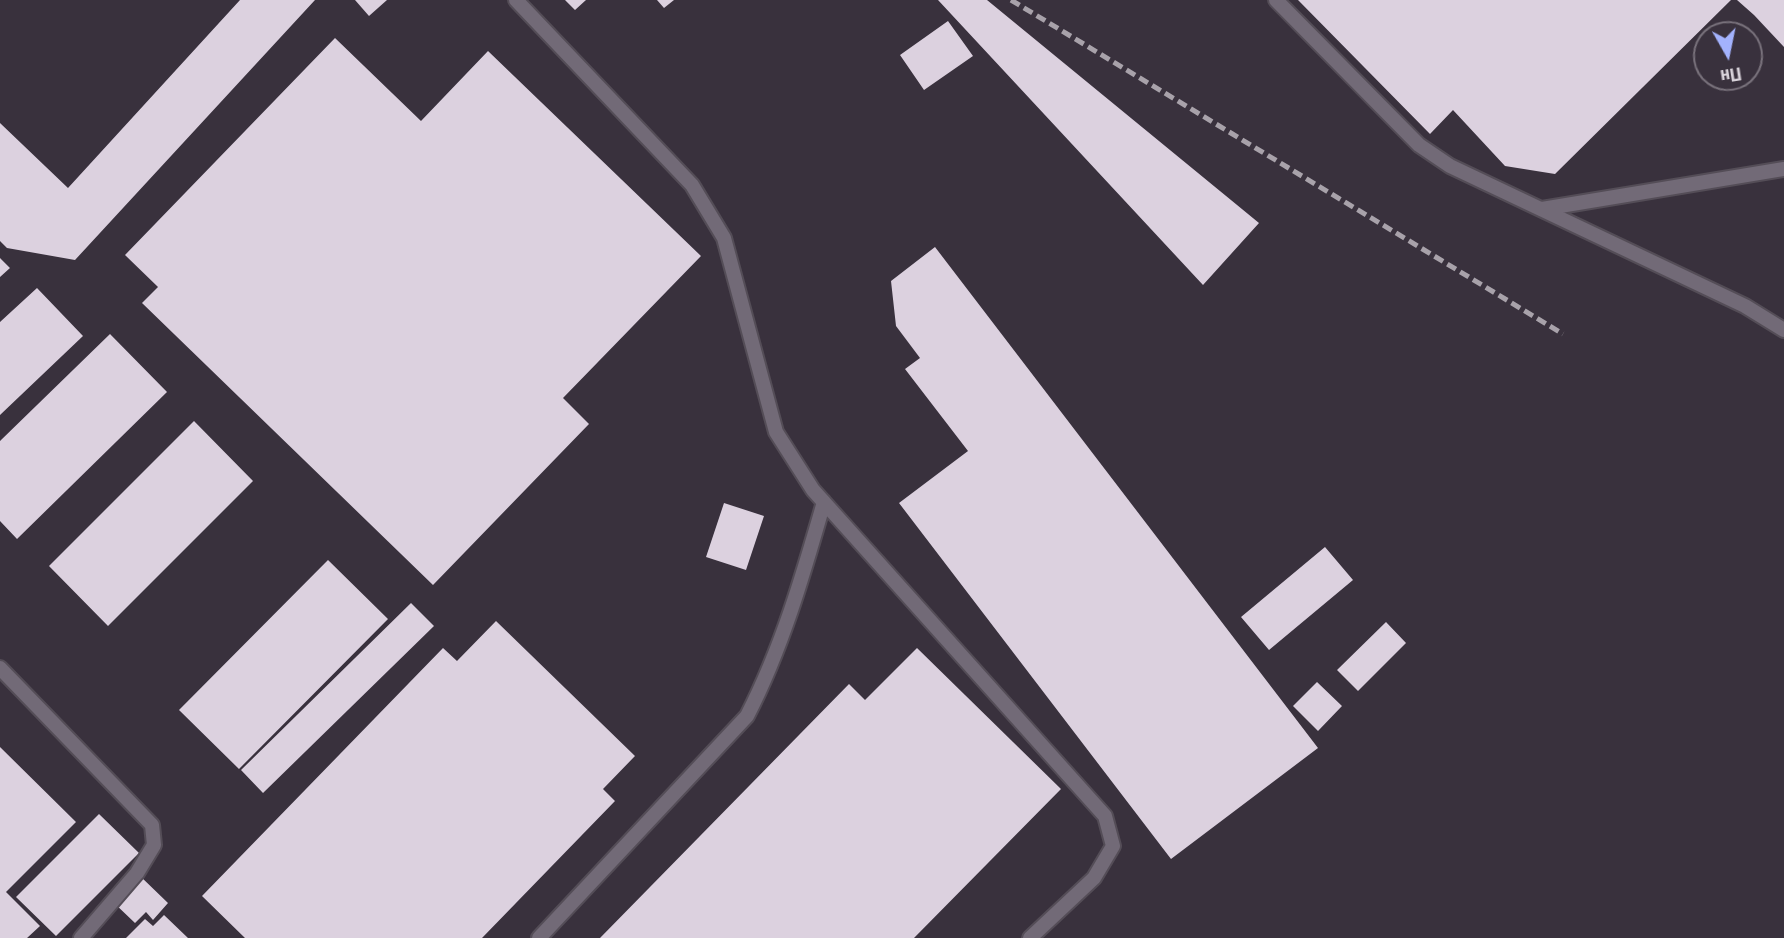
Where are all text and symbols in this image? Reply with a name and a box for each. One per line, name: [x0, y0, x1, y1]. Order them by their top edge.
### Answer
north arrow: [1693, 21, 1763, 91]
text: Пн: [1719, 62, 1743, 88]

